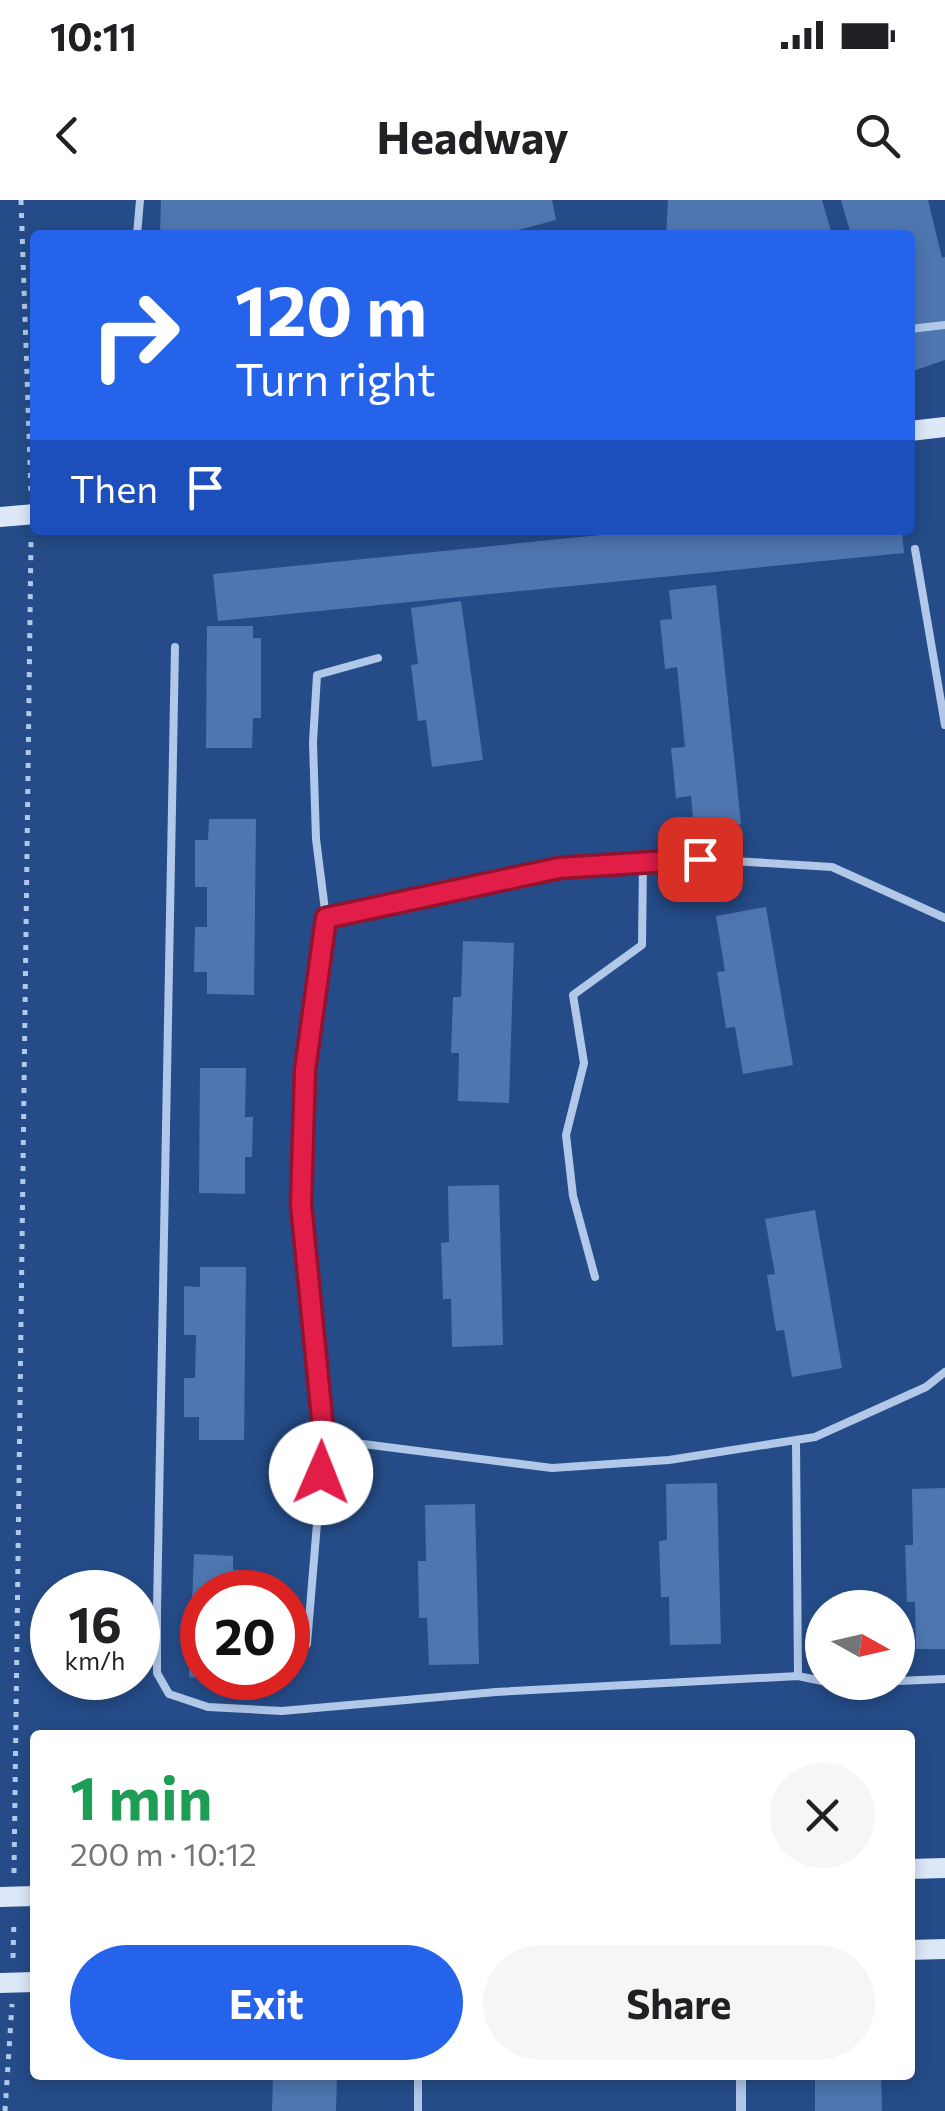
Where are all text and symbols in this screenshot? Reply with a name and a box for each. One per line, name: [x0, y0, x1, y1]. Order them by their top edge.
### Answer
text: 10:11: [50, 12, 137, 59]
icon: back: [40, 108, 95, 163]
text: Headway: [376, 108, 569, 163]
icon: search: [850, 108, 905, 163]
text: 120 m: [235, 265, 427, 350]
icon: right: [70, 270, 200, 400]
text: Turn right: [235, 350, 436, 405]
icon: arrive: [178, 460, 233, 515]
text: Then: [70, 464, 158, 511]
pin: [658, 817, 743, 902]
icon: arrive: [673, 832, 728, 887]
position arrow: [269, 1421, 373, 1525]
speed limit sign: 20: [180, 1570, 310, 1700]
north arrow: [805, 1590, 915, 1700]
map controls: [805, 1590, 915, 1700]
text: 16: [68, 1592, 122, 1653]
text: km/h: [65, 1645, 125, 1675]
text: 1 min: [70, 1759, 212, 1832]
button: close: [770, 1763, 875, 1868]
text: 200 m · 10:12: [70, 1833, 257, 1873]
button: Exit: [70, 1945, 463, 2060]
button: Share: [483, 1945, 875, 2060]

